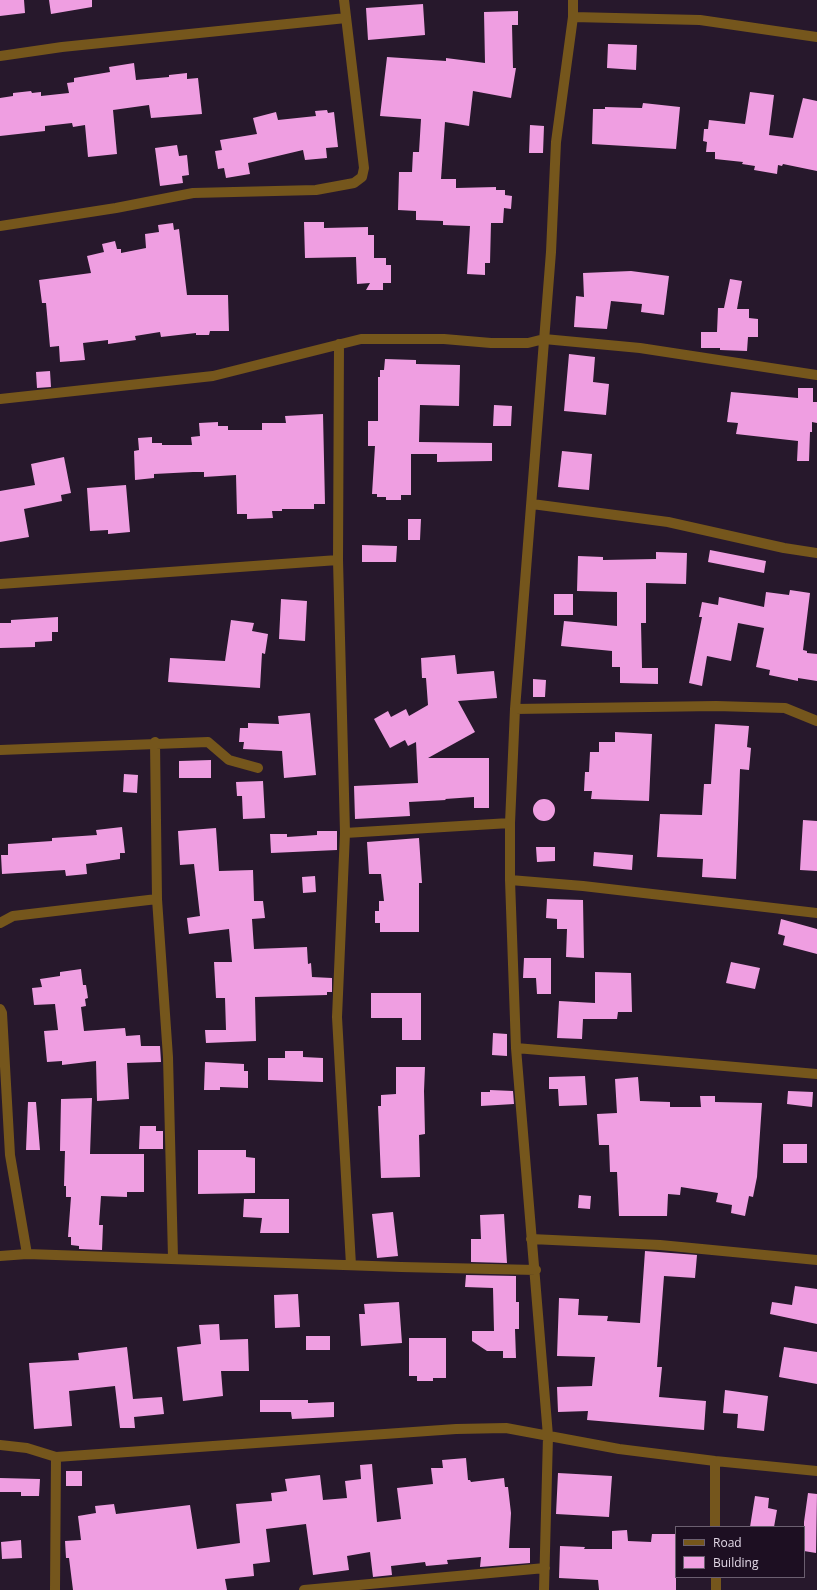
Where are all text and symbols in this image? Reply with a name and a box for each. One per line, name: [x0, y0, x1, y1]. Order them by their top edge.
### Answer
legend: [675, 1526, 805, 1578]
text: Road: [713, 1534, 742, 1551]
text: Building: [713, 1554, 758, 1571]

